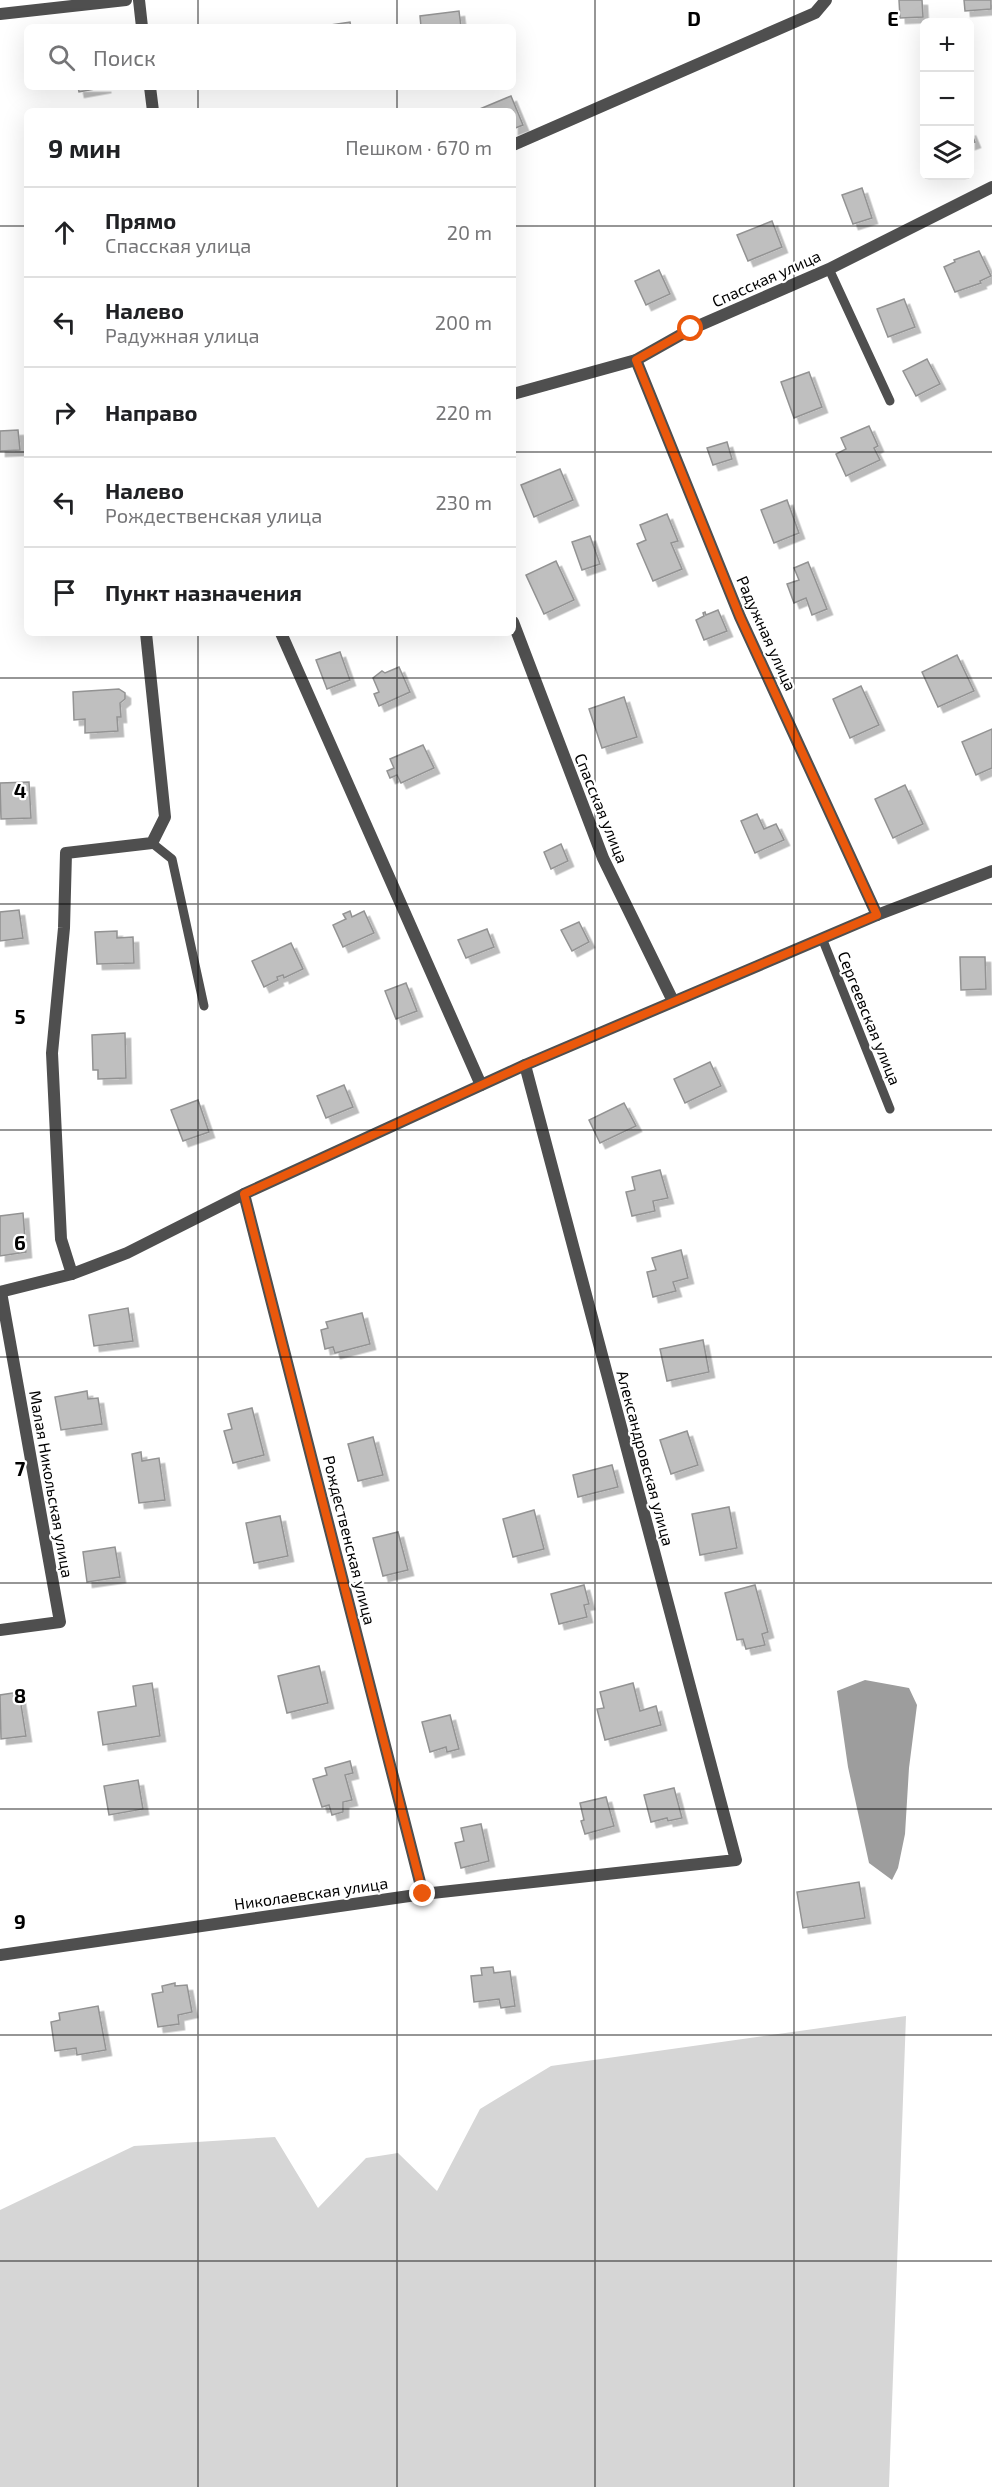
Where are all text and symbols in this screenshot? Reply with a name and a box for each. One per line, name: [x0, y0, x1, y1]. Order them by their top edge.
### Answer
text: D: [687, 6, 701, 30]
text: E: [887, 6, 899, 30]
map controls: [920, 18, 974, 180]
button: +: [920, 18, 974, 72]
search box: [24, 24, 516, 90]
icon: search: [45, 41, 78, 74]
text: Поиск: [93, 44, 156, 70]
button: −: [920, 72, 974, 126]
button: layers: [920, 126, 974, 180]
text: 9 мин: [48, 132, 121, 163]
text: Пешком · 670 m: [345, 135, 492, 159]
text: Прямо: [105, 207, 176, 233]
icon: ahead: [48, 216, 81, 249]
text: 20 m: [447, 220, 492, 244]
text: Спасская улица: [105, 233, 251, 257]
street label: Спасская улица: [709, 246, 824, 311]
text: Налево: [105, 297, 184, 323]
icon: left: [48, 306, 81, 339]
text: 200 m: [435, 310, 492, 334]
route start: [677, 315, 703, 341]
text: Радужная улица: [105, 323, 260, 347]
icon: right: [48, 396, 81, 429]
text: Направо: [105, 399, 198, 425]
text: 220 m: [435, 400, 492, 424]
text: Налево: [105, 477, 184, 503]
icon: left: [48, 486, 81, 519]
text: 230 m: [436, 490, 492, 514]
text: Рождественская улица: [105, 503, 322, 527]
street label: Радужная улица: [732, 573, 801, 694]
icon: arrive: [48, 576, 81, 609]
text: Пункт назначения: [105, 579, 302, 605]
street label: Спасская улица: [570, 750, 633, 866]
text: 4: [14, 778, 27, 802]
street label: Сергеевская улица: [834, 948, 906, 1088]
text: 5: [14, 1004, 26, 1028]
text: 6: [14, 1230, 26, 1254]
street label: Александровская улица: [612, 1368, 679, 1548]
street label: Малая Никольская улица: [25, 1389, 78, 1579]
street label: Рождественская улица: [319, 1453, 380, 1627]
text: 7: [15, 1456, 26, 1480]
text: 8: [14, 1683, 26, 1707]
street label: Николаевская улица: [233, 1873, 389, 1914]
route end: [409, 1880, 435, 1906]
text: 9: [14, 1909, 26, 1933]

